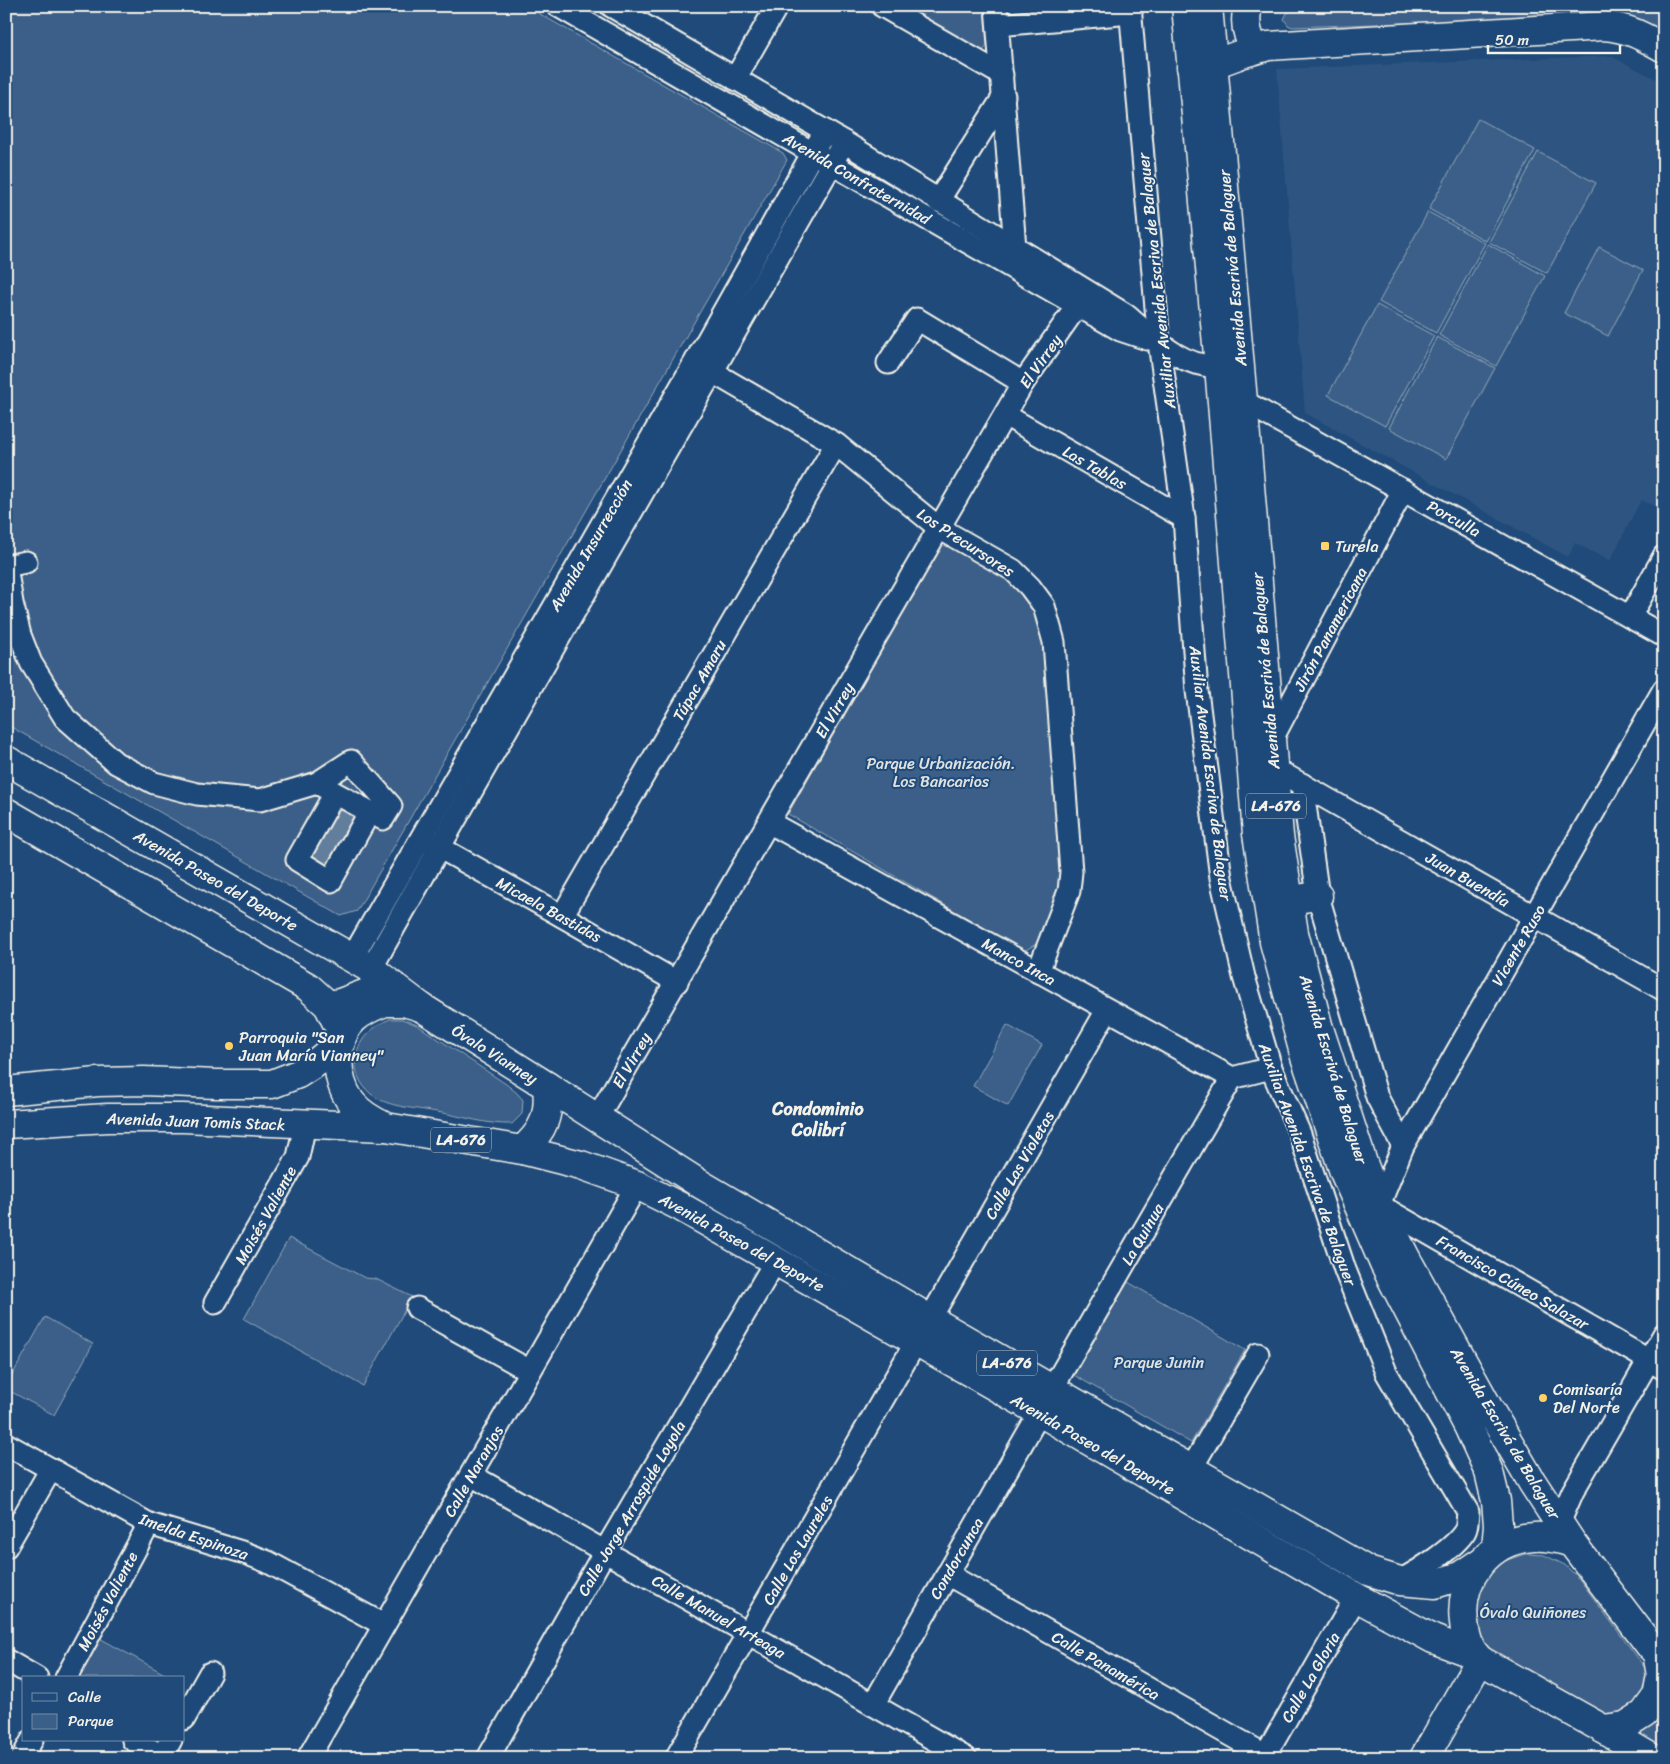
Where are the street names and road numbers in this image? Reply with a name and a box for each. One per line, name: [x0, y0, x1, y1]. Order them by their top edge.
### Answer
street label: Avenida Confraternidad: [776, 124, 938, 234]
street label: Auxiliar Avenida Escriva de Balaguer: [1128, 150, 1184, 411]
street label: Avenida Escrivá de Balaguer: [1209, 167, 1256, 368]
street label: El Virrey: [1011, 327, 1070, 395]
street label: Las Tablas: [1057, 437, 1133, 498]
street label: Avenida Insurrección: [540, 473, 640, 618]
street label: Porculla: [1421, 492, 1486, 545]
street label: Los Precursores: [911, 500, 1021, 585]
street label: Jirón Panamericana: [1285, 562, 1376, 698]
street label: Avenida Escrivá de Balaguer: [1242, 570, 1289, 771]
street label: Túpac Amaru: [664, 633, 735, 727]
street label: Auxiliar Avenida Escriva de Balaguer: [1180, 643, 1241, 904]
street label: El Virrey: [807, 676, 863, 744]
road number: LA-676: [1246, 794, 1306, 818]
street label: Avenida Paseo del Deporte: [127, 821, 304, 939]
street label: Juan Buendía: [1419, 843, 1516, 916]
street label: Micaela Bastidas: [491, 868, 607, 951]
street label: Vicente Ruso: [1483, 899, 1554, 992]
street label: Manco Inca: [976, 929, 1061, 994]
street label: Avenida Escrivá de Balaguer: [1291, 970, 1377, 1169]
street label: Óvalo Vianney: [446, 1016, 544, 1093]
street label: El Virrey: [604, 1026, 660, 1094]
street label: Auxiliar Avenida Escriva de Balaguer: [1250, 1038, 1366, 1291]
street label: Avenida Juan Tomis Stack: [105, 1104, 286, 1139]
street label: Calle Las Violetas: [976, 1105, 1063, 1225]
road number: LA-676: [431, 1128, 491, 1152]
street label: Moisés Valiente: [226, 1160, 305, 1270]
street label: Avenida Paseo del Deporte: [653, 1184, 830, 1300]
street label: La Quinua: [1113, 1197, 1173, 1271]
street label: Francisco Cúneo Salazar: [1431, 1227, 1596, 1339]
street label: Avenida Escrivá de Balaguer: [1442, 1340, 1570, 1526]
road number: LA-676: [977, 1350, 1037, 1376]
street label: Avenida Paseo del Deporte: [1004, 1385, 1181, 1503]
street label: Calle Jorge Arrospide Loyola: [569, 1415, 694, 1602]
street label: Calle Naranjos: [435, 1419, 512, 1523]
street label: Calle Los Laureles: [754, 1489, 841, 1611]
street label: Imelda Espinoza: [134, 1504, 253, 1569]
street label: Condorcunca: [921, 1512, 992, 1605]
street label: Moisés Valiente: [69, 1546, 146, 1656]
street label: Calle Manuel Arteaga: [646, 1566, 792, 1667]
street label: Calle Panamérica: [1046, 1623, 1165, 1708]
street label: Calle La Gloria: [1273, 1626, 1348, 1728]

